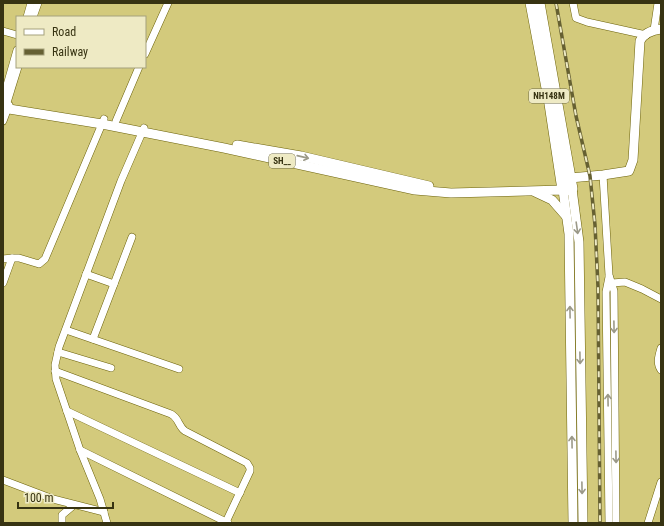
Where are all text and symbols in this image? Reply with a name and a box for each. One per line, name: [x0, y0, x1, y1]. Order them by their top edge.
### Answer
legend: [16, 16, 146, 68]
text: Road: [52, 25, 76, 39]
text: Railway: [52, 45, 88, 59]
road number: NH148M: [529, 89, 569, 103]
road number: SH__: [269, 154, 295, 168]
one-way arrow: [296, 154, 309, 161]
one-way arrow: [574, 221, 581, 234]
one-way arrow: [566, 306, 574, 319]
one-way arrow: [610, 320, 618, 333]
one-way arrow: [576, 351, 584, 364]
one-way arrow: [604, 394, 612, 407]
one-way arrow: [568, 436, 576, 449]
one-way arrow: [612, 450, 620, 463]
one-way arrow: [578, 481, 586, 494]
scale bar: [18, 484, 113, 510]
text: 100 m: [24, 491, 54, 505]

